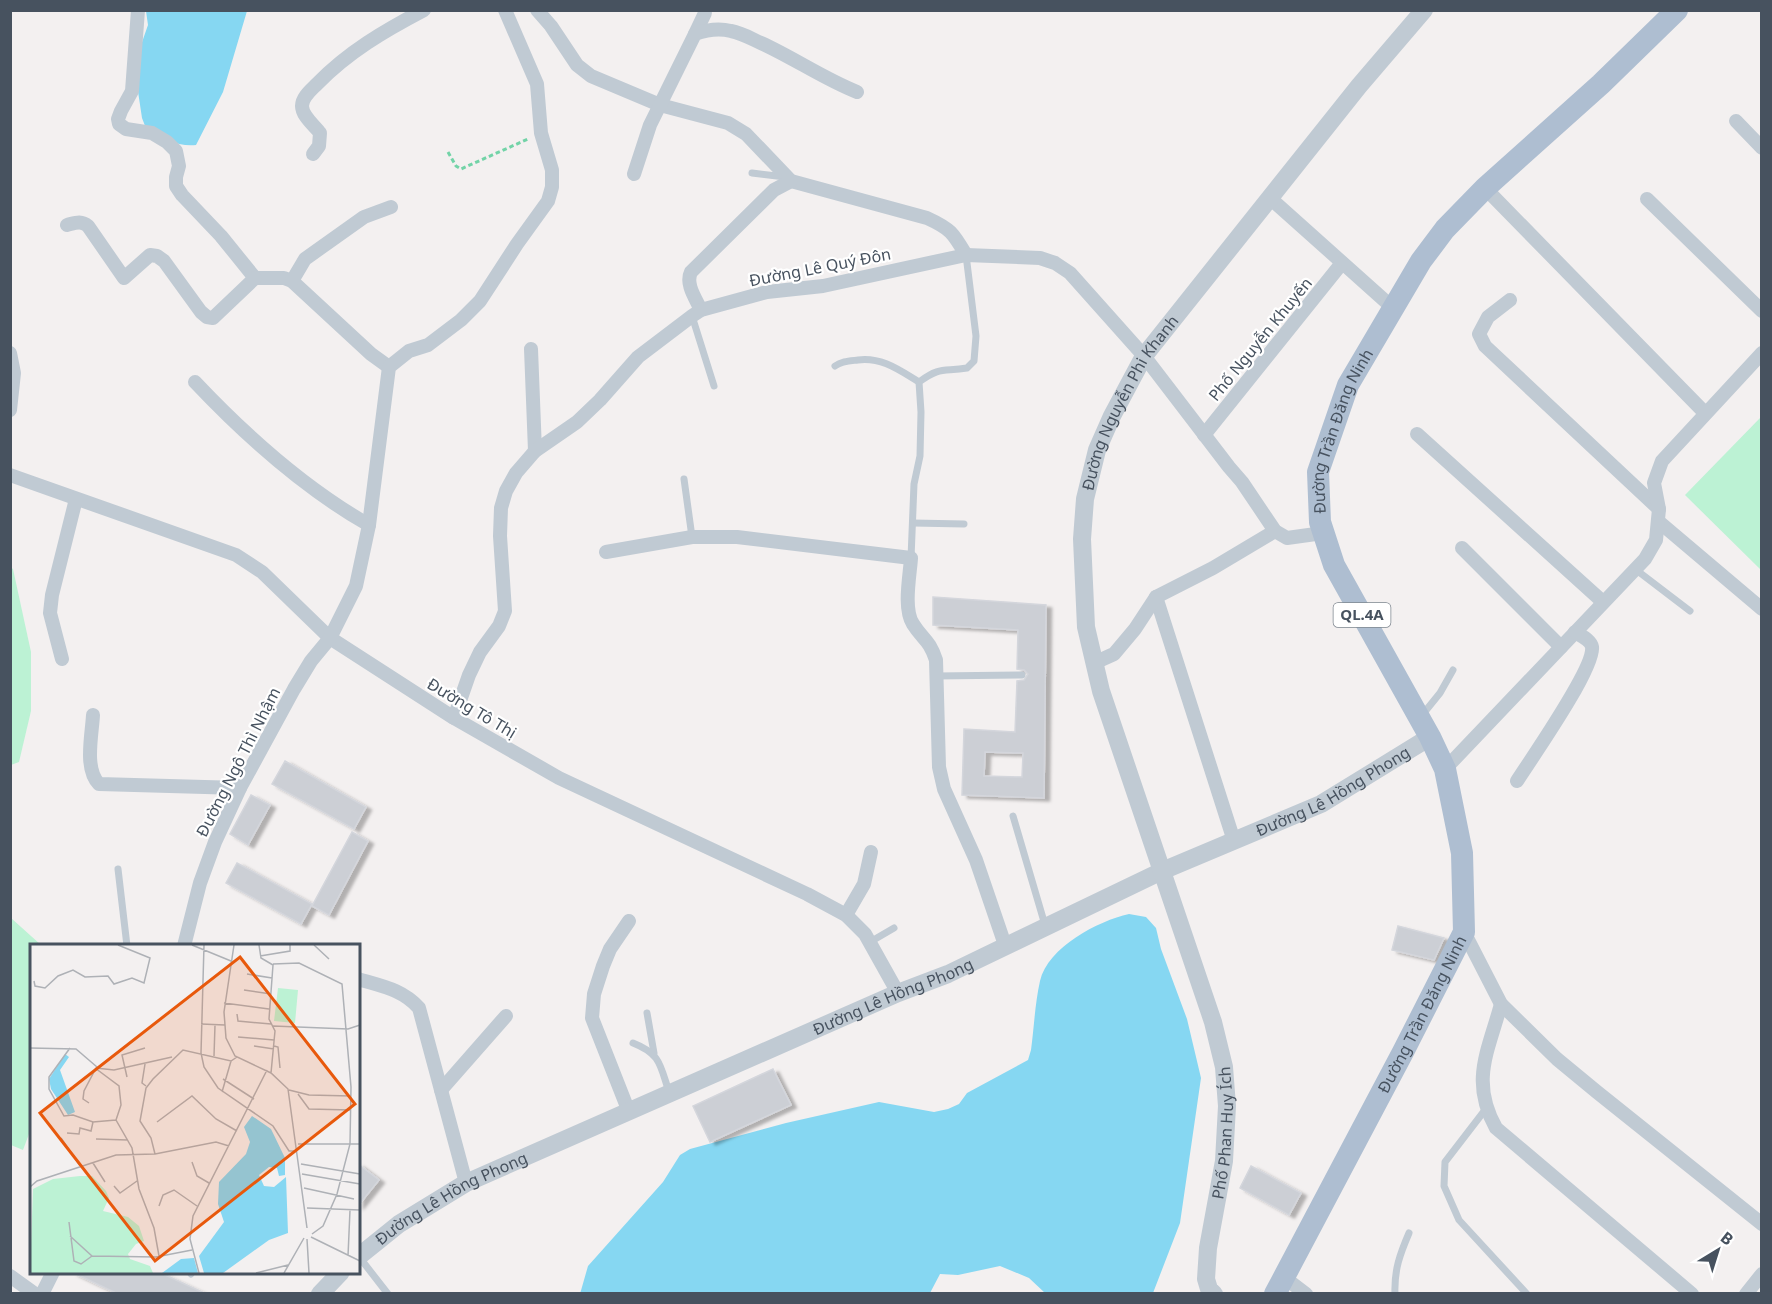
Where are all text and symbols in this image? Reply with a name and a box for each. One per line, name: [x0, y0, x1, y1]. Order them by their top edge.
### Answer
street label: Đường Lê Quý Đôn: [747, 242, 893, 292]
street label: Phố Nguyễn Khuyến: [1203, 273, 1317, 405]
street label: Đường Nguyễn Phi Khanh: [1076, 311, 1183, 493]
street label: Đường Trần Đăng Ninh: [1307, 345, 1378, 514]
road number: QL.4A: [1334, 603, 1390, 627]
street label: Đường Tô Thị: [423, 673, 521, 743]
street label: Đường Ngô Thì Nhậm: [191, 683, 285, 841]
street label: Đường Lê Hồng Phong: [1252, 741, 1414, 841]
street label: Đường Trần Đăng Ninh: [1372, 932, 1471, 1097]
inset map: [30, 944, 360, 1274]
street label: Đường Lê Hồng Phong: [809, 953, 977, 1040]
street label: Phố Phan Huy Ích: [1206, 1066, 1238, 1201]
street label: Đường Lê Hồng Phong: [370, 1146, 531, 1250]
north arrow: [1688, 1220, 1748, 1280]
text: B: [1716, 1226, 1738, 1250]

